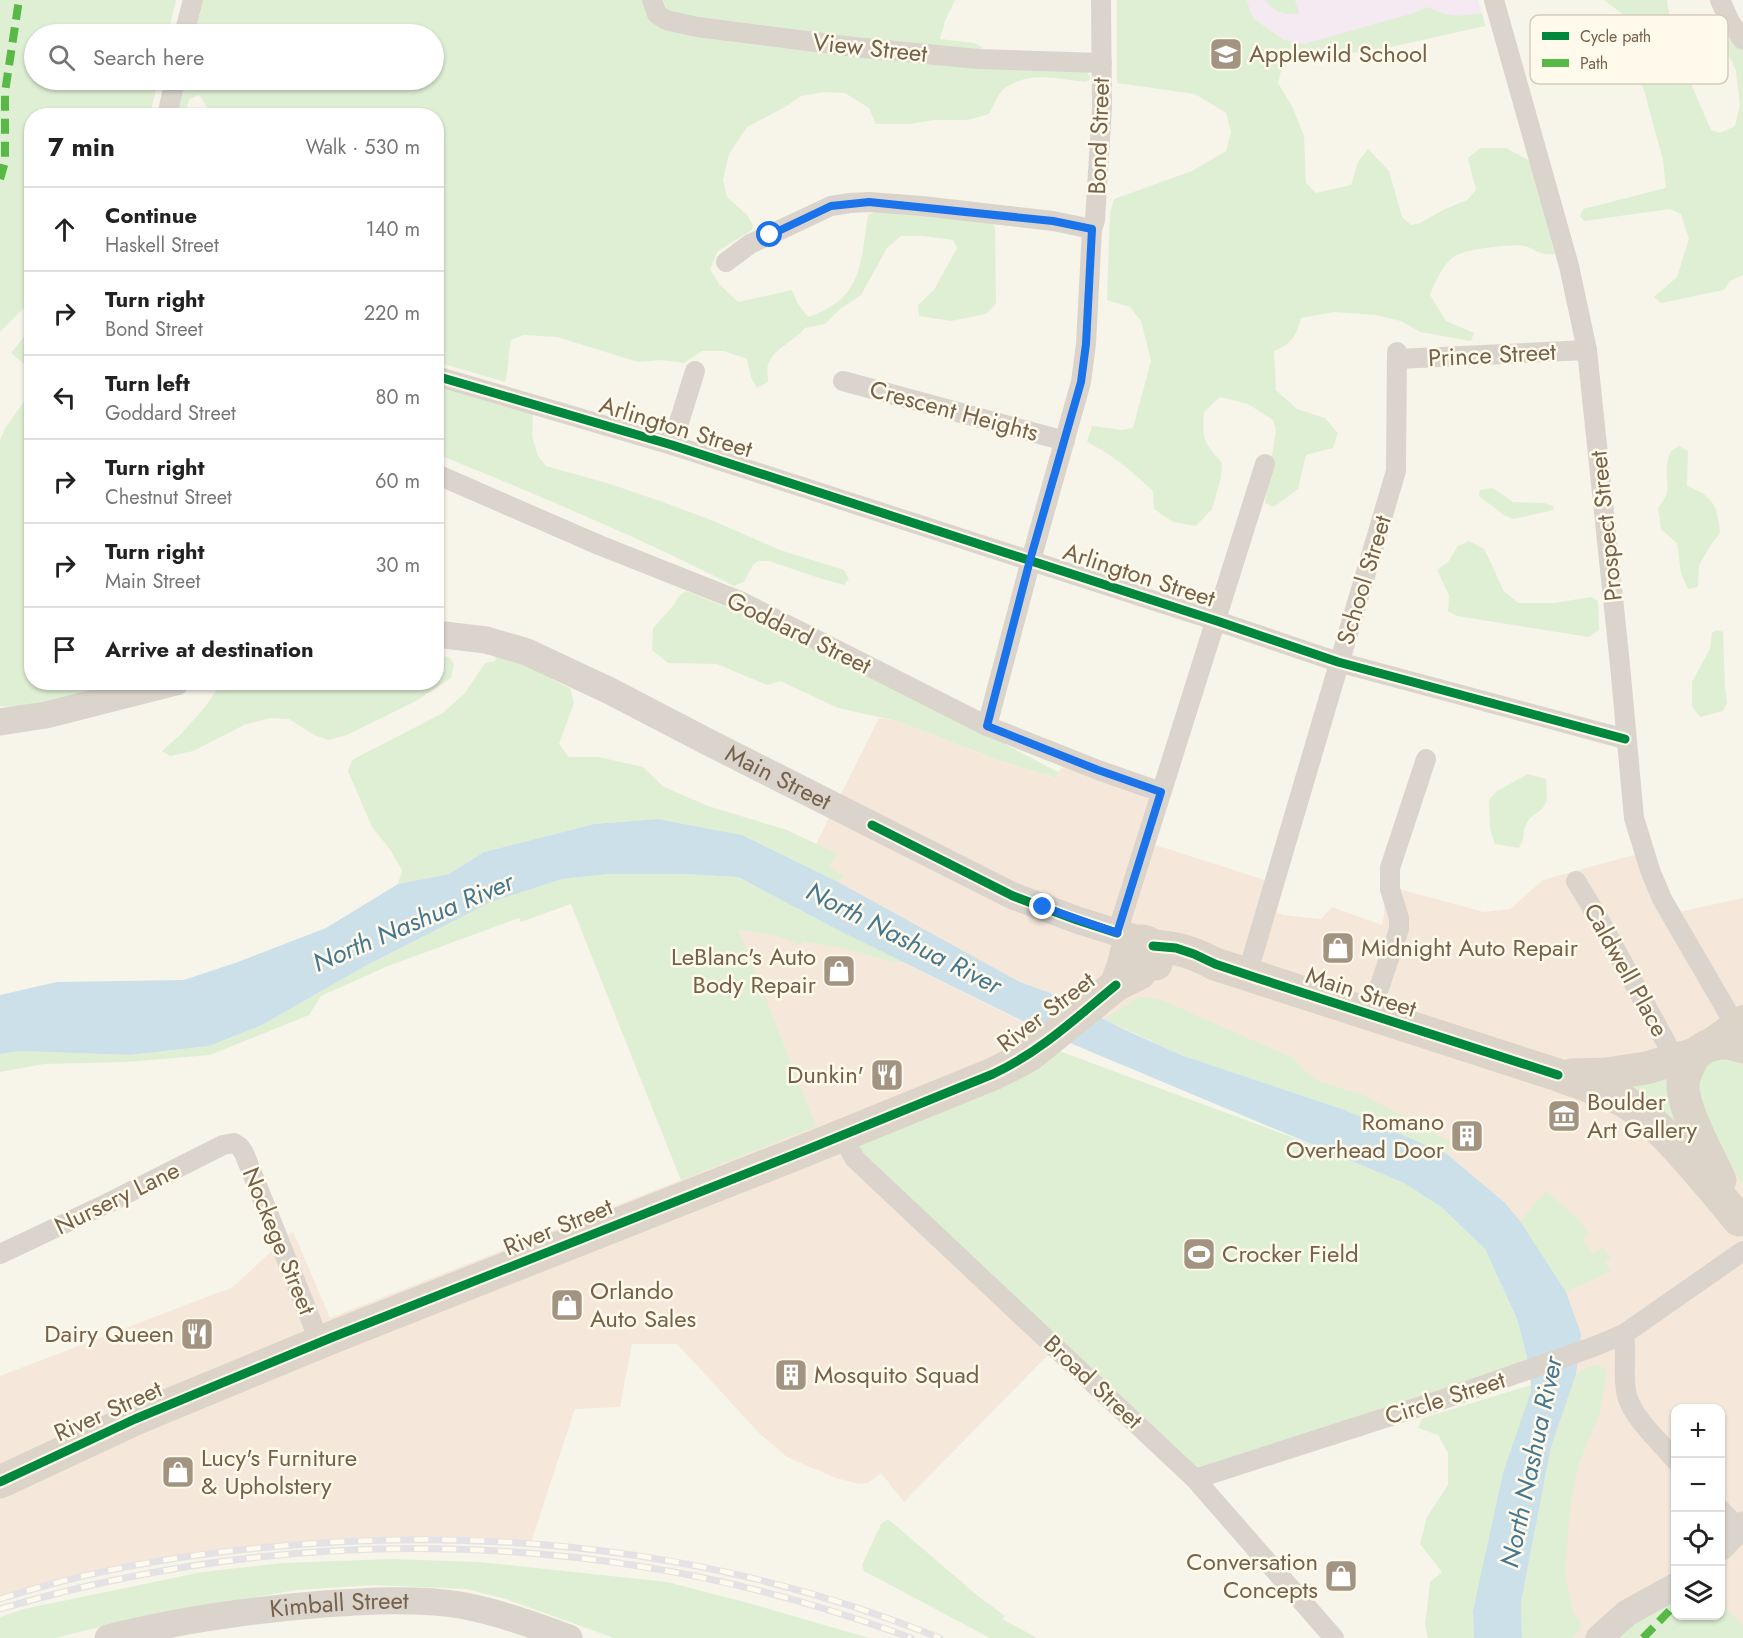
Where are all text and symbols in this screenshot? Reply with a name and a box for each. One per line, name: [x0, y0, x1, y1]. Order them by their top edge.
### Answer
legend: [1530, 15, 1728, 84]
search box: [24, 24, 444, 90]
street label: View Street: [811, 24, 929, 71]
text: Cycle path: [1580, 25, 1651, 48]
school or university icon: Applewild School: [1208, 36, 1244, 72]
place label: Applewild School: [1249, 36, 1428, 71]
icon: search: [45, 41, 78, 74]
text: Search here: [93, 41, 204, 73]
text: Path: [1580, 52, 1608, 75]
street label: Bond Street: [1079, 77, 1118, 195]
text: 7 min: [48, 128, 115, 166]
text: Walk · 530 m: [305, 133, 420, 162]
text: Continue: [105, 199, 197, 231]
icon: ahead: [48, 213, 81, 246]
text: 140 m: [366, 215, 420, 244]
route start: [756, 221, 782, 247]
text: Haskell Street: [105, 231, 219, 260]
text: Turn right: [105, 283, 205, 315]
icon: right: [48, 297, 81, 330]
text: 220 m: [364, 299, 420, 328]
text: Bond Street: [105, 315, 203, 344]
street label: Prince Street: [1427, 334, 1557, 375]
text: Turn left: [105, 367, 190, 399]
street label: Crescent Heights: [866, 371, 1042, 450]
icon: left: [48, 381, 81, 414]
text: 80 m: [375, 383, 420, 412]
street label: Arlington Street: [595, 387, 757, 466]
text: Goddard Street: [105, 399, 236, 428]
street label: Prospect Street: [1580, 449, 1631, 603]
text: Turn right: [105, 451, 205, 483]
icon: right: [48, 465, 81, 498]
text: 60 m: [375, 467, 420, 496]
text: Chestnut Street: [105, 483, 232, 512]
street label: School Street: [1327, 511, 1400, 649]
street label: Arlington Street: [1059, 533, 1220, 616]
text: Turn right: [105, 535, 205, 567]
icon: right: [48, 549, 81, 582]
text: 30 m: [375, 551, 420, 580]
text: Main Street: [105, 567, 200, 596]
street label: Goddard Street: [721, 582, 878, 683]
icon: arrive: [48, 633, 81, 666]
text: Arrive at destination: [105, 633, 314, 665]
street label: Main Street: [720, 736, 838, 819]
water label: North Nashua River: [307, 862, 521, 981]
water label: North Nashua River: [800, 872, 1010, 1004]
route end: [1029, 893, 1055, 919]
street label: Caldwell Place: [1575, 897, 1678, 1043]
shop icon: Midnight Auto Repair: [1320, 930, 1356, 966]
place label: Midnight Auto Repair: [1361, 930, 1579, 965]
place label: LeBlanc's Auto Body Repair: [671, 939, 817, 1002]
shop icon: LeBlanc's Auto Body Repair: [821, 953, 857, 989]
street label: Main Street: [1301, 957, 1421, 1026]
street label: River Street: [989, 963, 1102, 1060]
place label: Dunkin': [787, 1057, 864, 1092]
restaurant icon: Dunkin': [869, 1057, 905, 1093]
place label: Boulder Art Gallery: [1587, 1084, 1698, 1147]
museum icon: Boulder Art Gallery: [1546, 1098, 1582, 1134]
place label: Romano Overhead Door: [1286, 1104, 1445, 1167]
building icon: Romano Overhead Door: [1449, 1118, 1485, 1154]
street label: Nursery Lane: [48, 1152, 185, 1243]
street label: Nockege Street: [234, 1162, 325, 1320]
street label: River Street: [498, 1189, 618, 1264]
sports icon: Crocker Field: [1181, 1236, 1217, 1272]
place label: Crocker Field: [1222, 1236, 1359, 1271]
place label: Orlando Auto Sales: [590, 1273, 696, 1336]
shop icon: Orlando Auto Sales: [549, 1287, 585, 1323]
place label: Dairy Queen: [44, 1316, 174, 1351]
restaurant icon: Dairy Queen: [179, 1316, 215, 1352]
street label: Broad Street: [1036, 1327, 1151, 1437]
water label: North Nashua River: [1490, 1352, 1572, 1571]
building icon: Mosquito Squad: [773, 1357, 809, 1393]
place label: Mosquito Squad: [814, 1357, 979, 1392]
street label: Circle Street: [1380, 1362, 1510, 1433]
street label: River Street: [48, 1371, 168, 1450]
map controls: [1671, 1404, 1725, 1620]
button: +: [1671, 1404, 1725, 1458]
place label: Lucy's Furniture & Upholstery: [201, 1440, 357, 1503]
shop icon: Lucy's Furniture & Upholstery: [160, 1454, 196, 1490]
button: −: [1671, 1458, 1725, 1512]
button: locate: [1671, 1512, 1725, 1566]
place label: Conversation Concepts: [1186, 1544, 1318, 1607]
shop icon: Conversation Concepts: [1323, 1558, 1359, 1594]
button: layers: [1671, 1566, 1725, 1620]
street label: Kimball Street: [268, 1583, 409, 1626]

